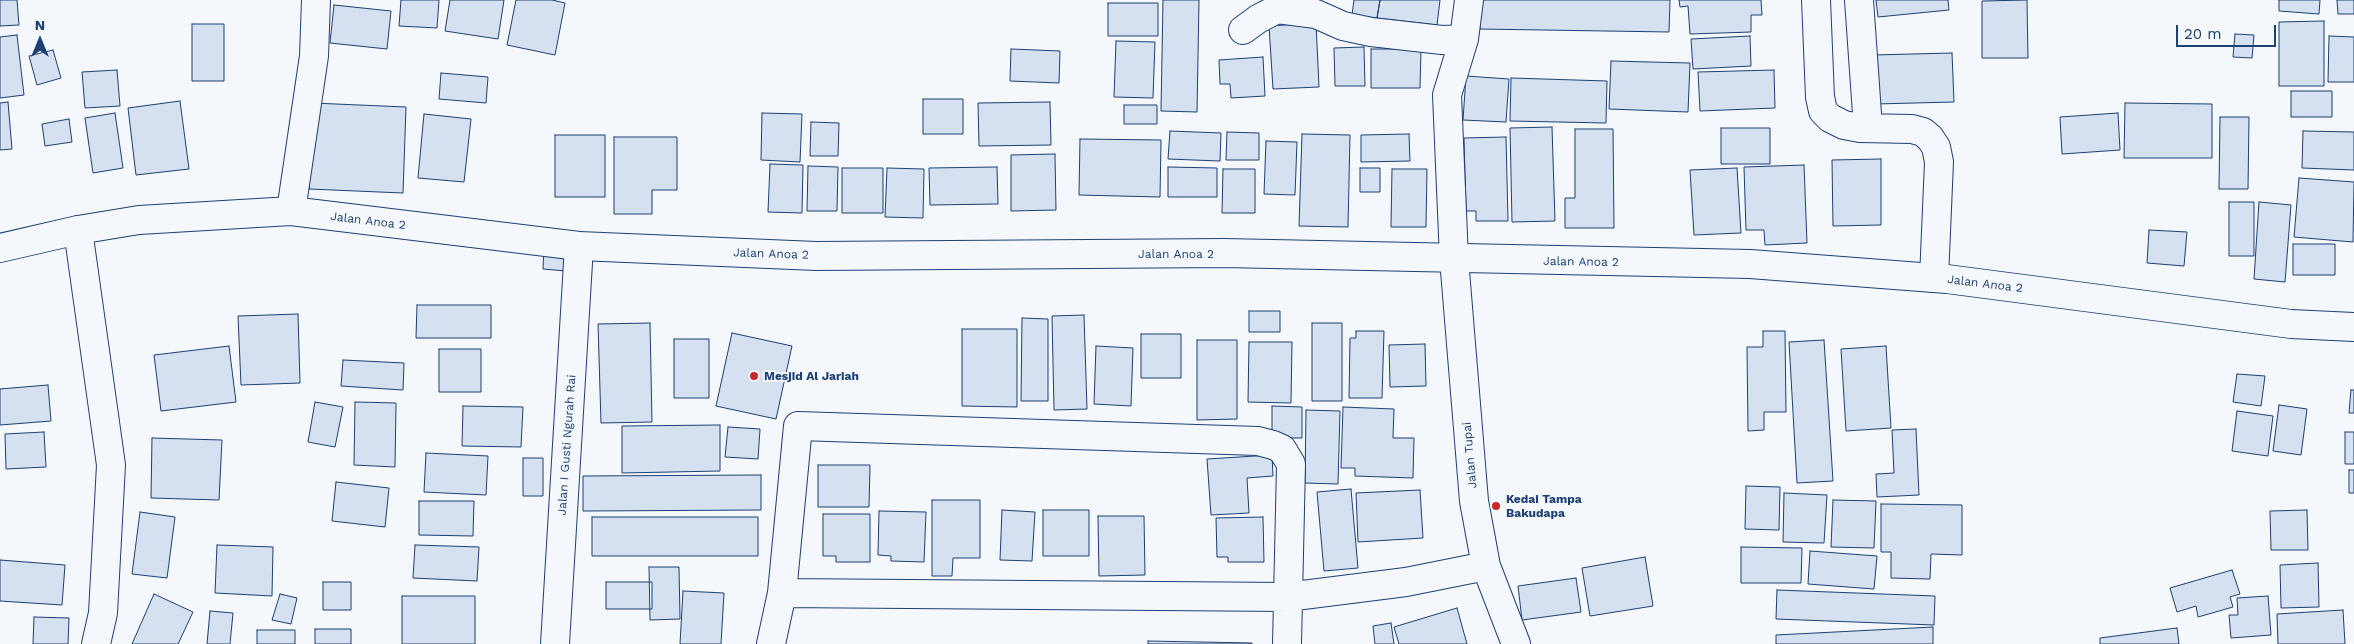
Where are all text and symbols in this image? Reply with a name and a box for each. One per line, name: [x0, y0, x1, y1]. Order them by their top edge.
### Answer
north arrow: [15, 15, 65, 65]
scale bar: [2179, 15, 2279, 47]
text: N: [35, 17, 45, 33]
text: 20 m: [2184, 25, 2222, 43]
street label: Jalan Anoa 2: [330, 209, 406, 233]
street label: Jalan Anoa 2: [733, 245, 809, 263]
street label: Jalan Anoa 2: [1138, 247, 1214, 261]
street label: Jalan Anoa 2: [1543, 254, 1619, 270]
street label: Jalan Anoa 2: [1947, 272, 2023, 296]
place label: Mesjid Al Jariah: [764, 369, 859, 383]
marker: Mesjid Al Jariah: [748, 370, 760, 382]
street label: Jalan I Gusti Ngurah Rai: [555, 374, 579, 516]
street label: Jalan Tupai: [1460, 421, 1480, 489]
place label: Kedai Tampa Bakudapa: [1506, 492, 1582, 520]
marker: Kedai Tampa Bakudapa: [1490, 500, 1502, 512]

